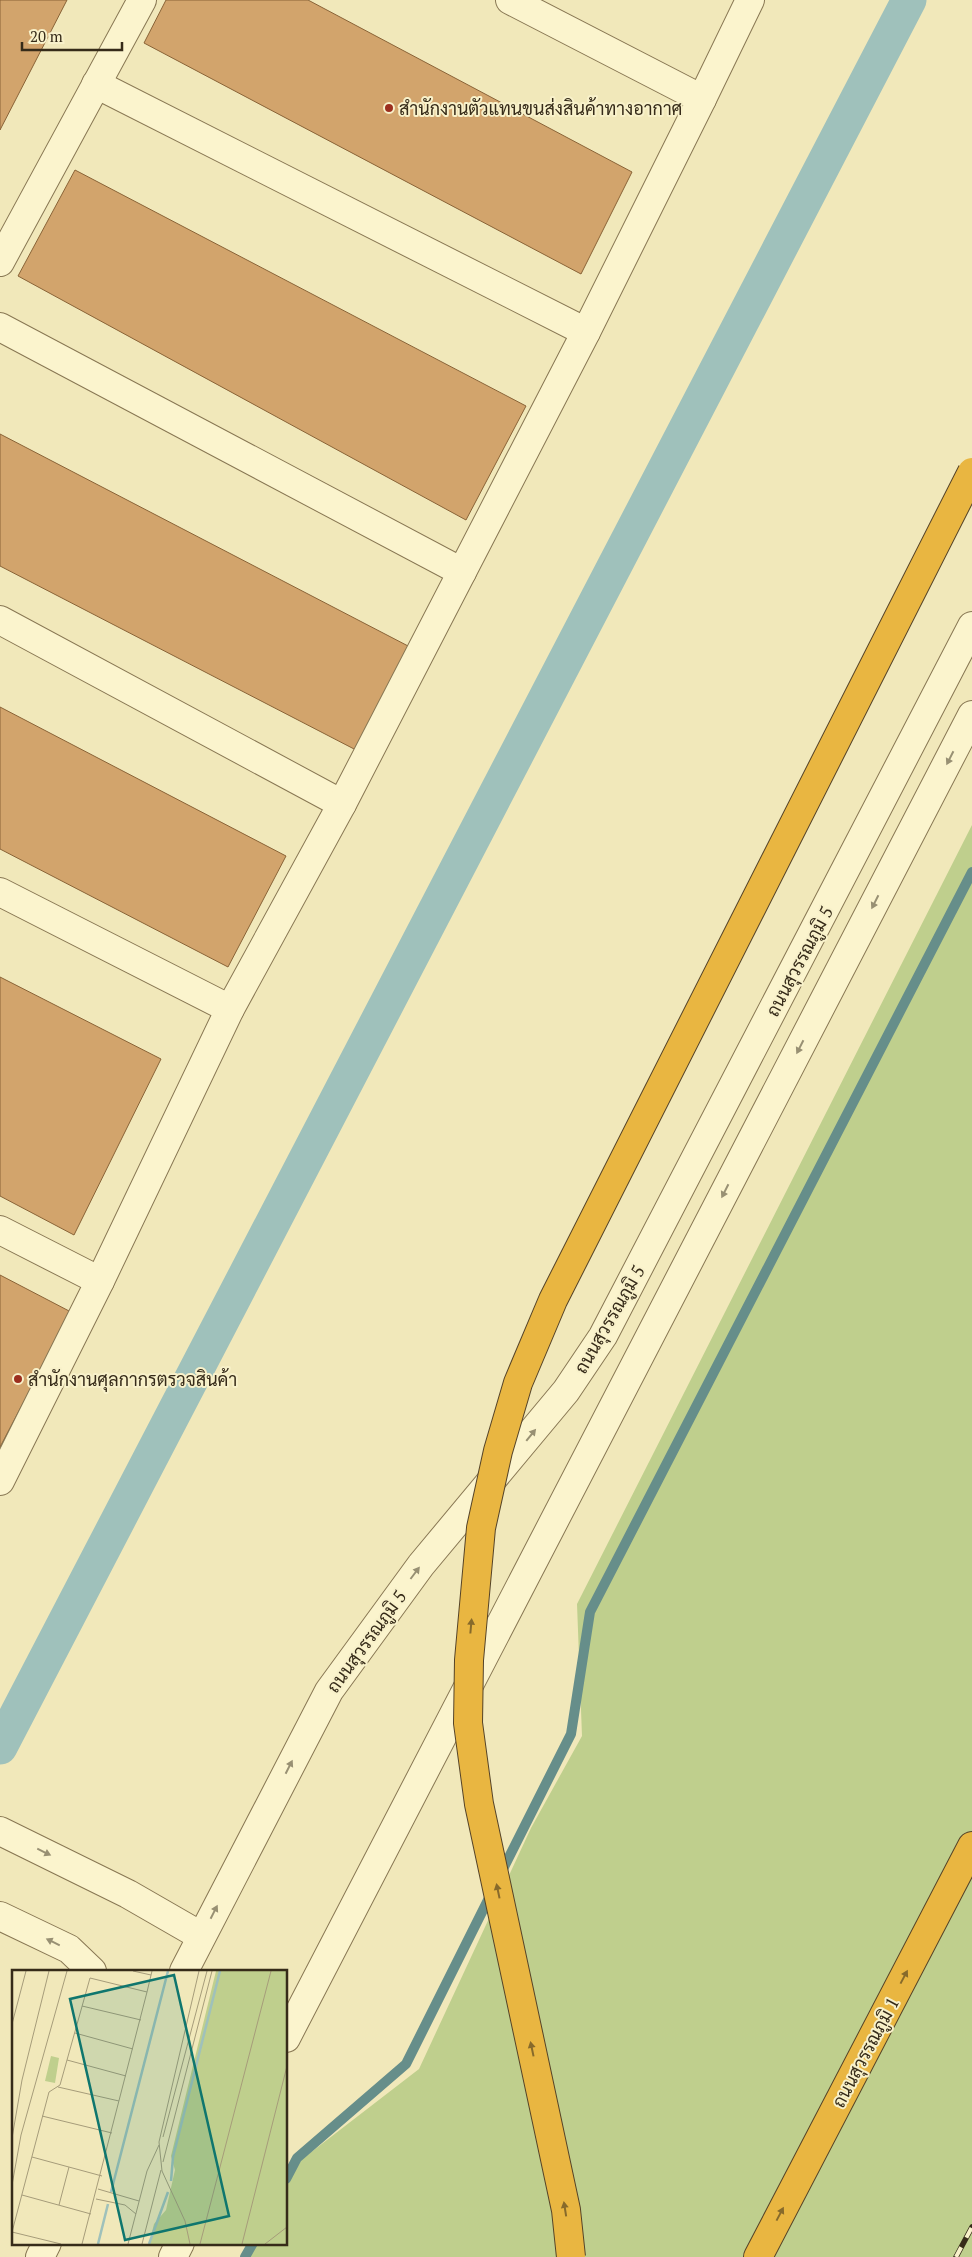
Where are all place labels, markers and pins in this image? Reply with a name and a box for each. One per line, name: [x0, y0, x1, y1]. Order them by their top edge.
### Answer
place label: สำนักงานตัวแทนขนส่งสินค้าทางอากาศ: [399, 96, 682, 120]
marker: สำนักงานตัวแทนขนส่งสินค้าทางอากาศ: [383, 102, 395, 114]
place label: สำนักงานศุลกากรตรวจสินค้า: [28, 1367, 237, 1392]
marker: สำนักงานศุลกากรตรวจสินค้า: [12, 1373, 24, 1385]

